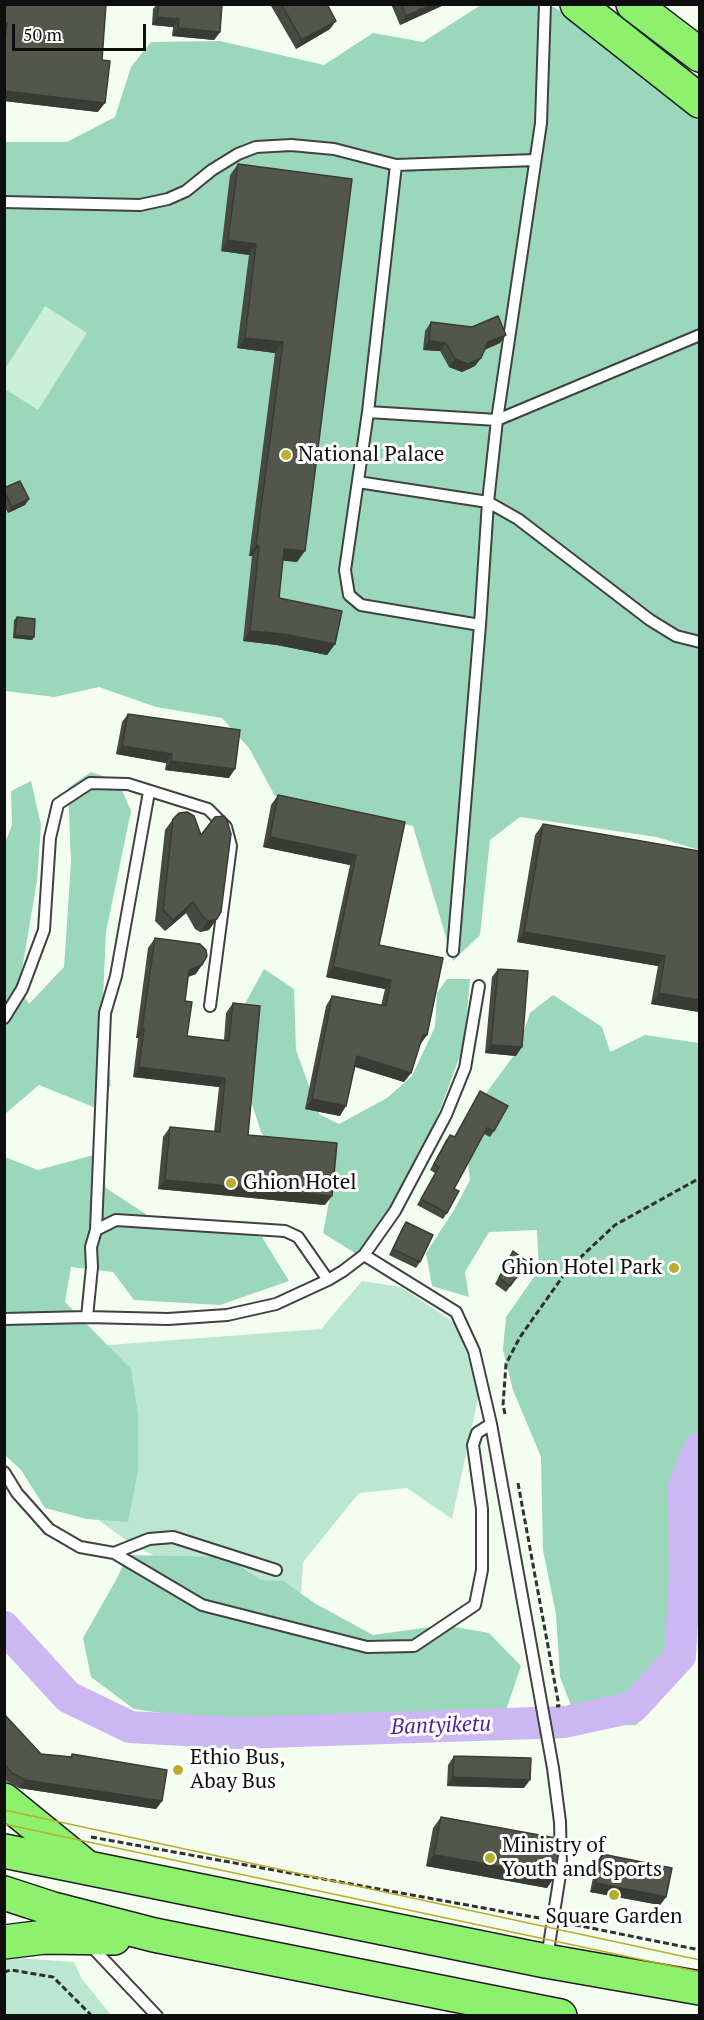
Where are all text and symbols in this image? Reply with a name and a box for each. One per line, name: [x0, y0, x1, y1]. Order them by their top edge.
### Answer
scale bar: [15, 12, 148, 50]
text: 50 m: [23, 22, 62, 46]
place label: National Palace: [298, 442, 444, 468]
marker: National Palace: [279, 448, 293, 462]
place label: Ghion Hotel: [243, 1170, 357, 1196]
marker: Ghion Hotel: [224, 1176, 238, 1190]
place label: Ghion Hotel Park: [501, 1255, 662, 1281]
marker: Ghion Hotel Park: [667, 1261, 681, 1275]
water label: Bantyiketu: [390, 1711, 492, 1741]
place label: Ethio Bus, Abay Bus: [190, 1745, 285, 1795]
marker: Ethio Bus, Abay Bus: [171, 1763, 185, 1777]
place label: Ministry of Youth and Sports: [502, 1833, 662, 1883]
marker: Ministry of Youth and Sports: [483, 1851, 497, 1865]
marker: Square Garden: [607, 1888, 621, 1902]
place label: Square Garden: [546, 1904, 682, 1930]

